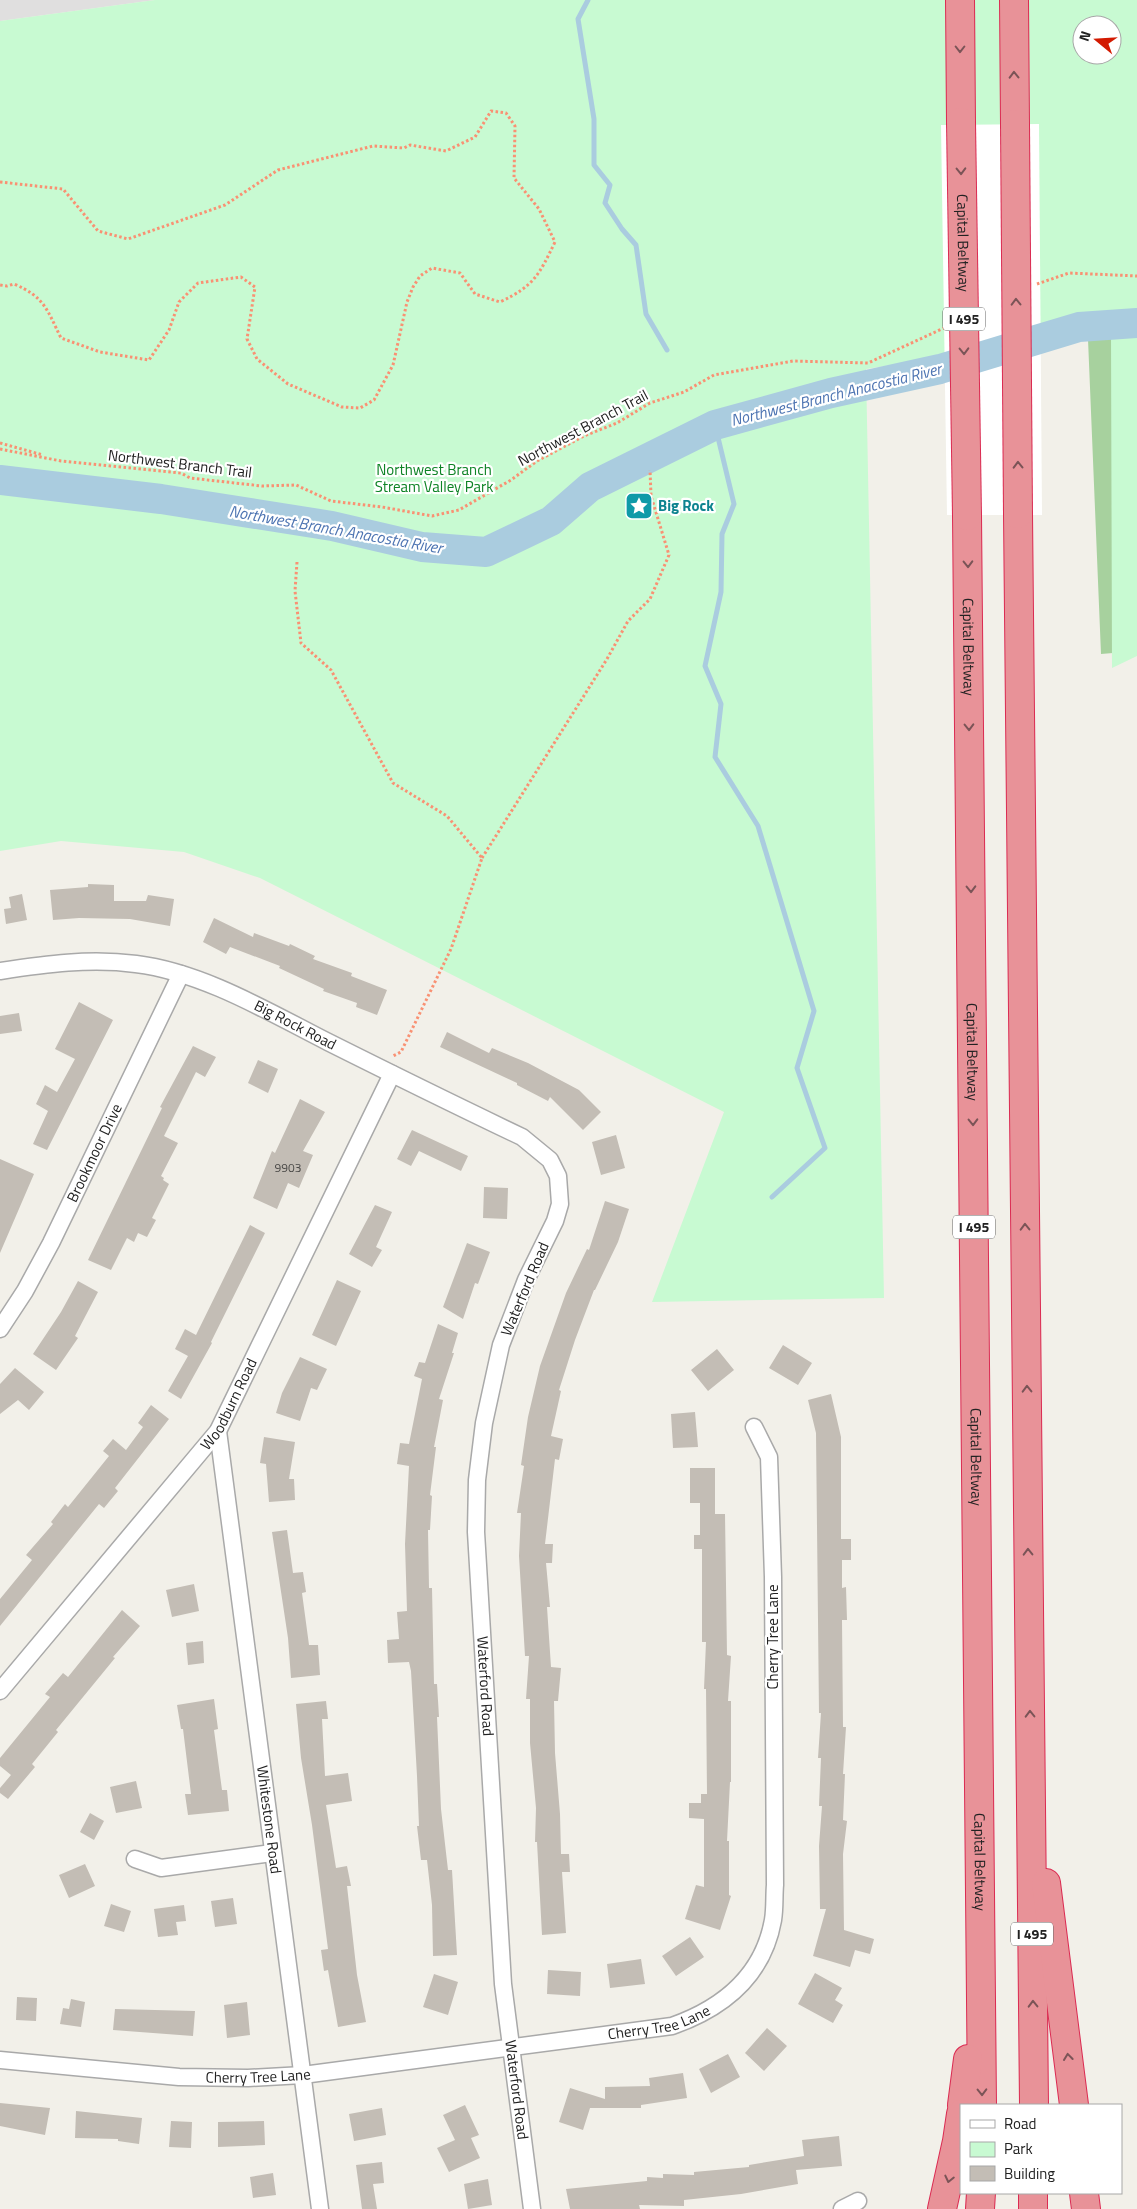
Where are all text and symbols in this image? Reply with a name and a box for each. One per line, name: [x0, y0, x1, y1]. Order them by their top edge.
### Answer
north arrow: [1072, 15, 1122, 65]
text: N: [1073, 28, 1096, 44]
one-way arrow: [955, 45, 965, 53]
one-way arrow: [1009, 71, 1019, 79]
one-way arrow: [956, 167, 967, 175]
street label: Capital Beltway: [951, 194, 976, 292]
one-way arrow: [1011, 298, 1021, 306]
road number: I 495: [943, 308, 985, 330]
one-way arrow: [959, 347, 969, 355]
water label: Northwest Branch Anacostia River: [728, 356, 946, 432]
street label: Northwest Branch Trail: [513, 383, 652, 472]
street label: Northwest Branch Trail: [107, 443, 253, 484]
park label: Northwest Branch Stream Valley Park: [375, 458, 493, 498]
one-way arrow: [1013, 461, 1023, 468]
place icon: Big Rock: [624, 491, 654, 521]
place label: Big Rock: [658, 494, 714, 517]
water label: Northwest Branch Anacostia River: [228, 498, 446, 560]
one-way arrow: [962, 561, 973, 569]
street label: Capital Beltway: [957, 598, 981, 696]
one-way arrow: [964, 724, 974, 731]
one-way arrow: [966, 886, 976, 894]
street label: Big Rock Road: [250, 994, 341, 1055]
street label: Capital Beltway: [961, 1003, 985, 1101]
street label: Brookmoor Drive: [60, 1100, 128, 1206]
one-way arrow: [968, 1118, 978, 1126]
house number: 9903: [275, 1158, 301, 1177]
road number: I 495: [953, 1216, 995, 1238]
one-way arrow: [1020, 1222, 1030, 1230]
street label: Waterford Road: [494, 1238, 555, 1339]
street label: Woodburn Road: [195, 1354, 263, 1455]
one-way arrow: [1022, 1385, 1032, 1392]
street label: Capital Beltway: [964, 1408, 988, 1506]
one-way arrow: [1023, 1547, 1034, 1555]
street label: Cherry Tree Lane: [761, 1584, 784, 1690]
street label: Waterford Road: [471, 1635, 500, 1737]
one-way arrow: [1025, 1710, 1035, 1718]
street label: Whitestone Road: [251, 1764, 288, 1875]
street label: Capital Beltway: [968, 1813, 992, 1911]
road number: I 495: [1011, 1922, 1053, 1946]
street label: Cherry Tree Lane: [606, 1999, 714, 2045]
one-way arrow: [1028, 2000, 1038, 2008]
street label: Waterford Road: [499, 2039, 535, 2141]
one-way arrow: [1063, 2053, 1074, 2061]
street label: Cherry Tree Lane: [205, 2062, 312, 2089]
one-way arrow: [977, 2088, 987, 2096]
legend: [960, 2104, 1122, 2194]
text: Road: [1004, 2112, 1036, 2135]
text: Park: [1004, 2137, 1033, 2160]
text: Building: [1004, 2162, 1055, 2185]
one-way arrow: [944, 2174, 955, 2183]

